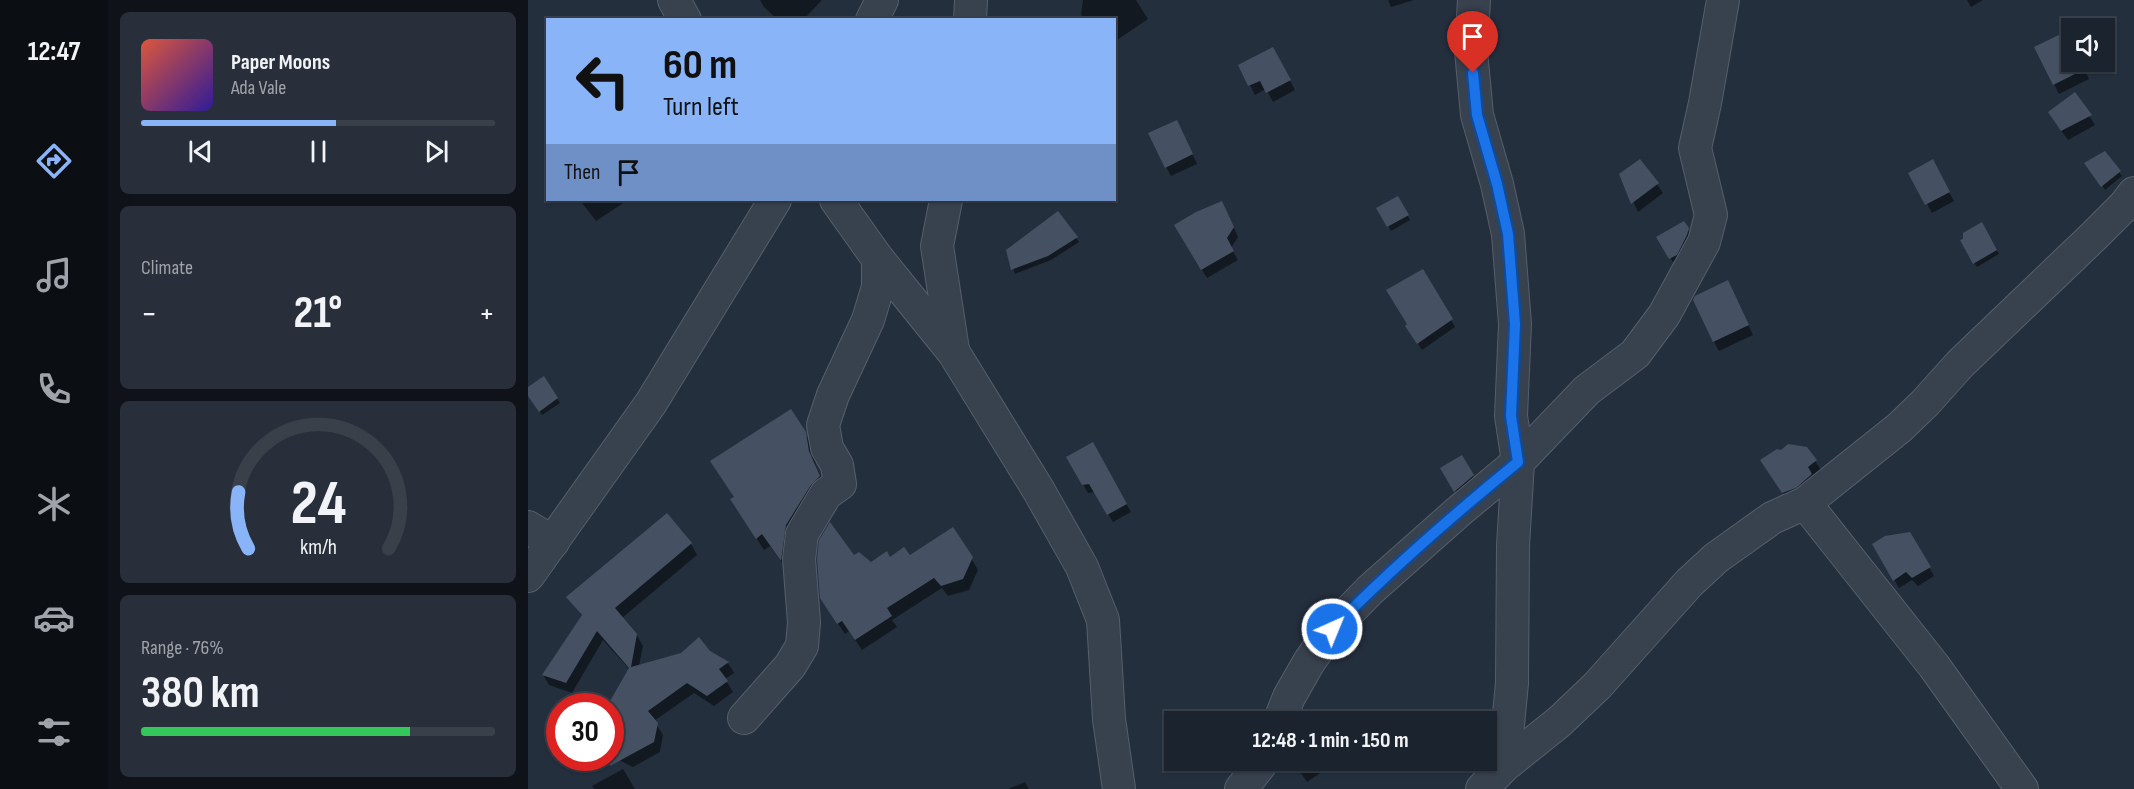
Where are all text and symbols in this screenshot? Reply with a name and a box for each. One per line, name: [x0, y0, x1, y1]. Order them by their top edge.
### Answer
pin: [1447, 11, 1498, 73]
map controls: [2061, 18, 2115, 72]
button: sound: [2061, 18, 2115, 72]
icon: arrive: [1456, 20, 1489, 53]
text: 12:47: [28, 36, 80, 68]
text: 60 m: [663, 40, 737, 91]
icon: left: [564, 42, 642, 120]
text: Paper Moons: [231, 49, 330, 76]
text: Ada Vale: [231, 76, 286, 100]
text: Turn left: [663, 91, 739, 123]
icon: previous: [184, 135, 217, 168]
icon: pause: [302, 135, 335, 168]
icon: next: [420, 135, 453, 168]
icon: directions: [33, 140, 75, 182]
icon: arrive: [612, 156, 645, 189]
text: Then: [564, 159, 600, 186]
icon: music: [33, 254, 75, 296]
text: Climate: [141, 256, 193, 280]
text: 21°: [294, 286, 342, 341]
text: −: [141, 294, 157, 334]
text: +: [479, 294, 495, 334]
icon: phone: [33, 368, 75, 410]
text: 24: [290, 467, 346, 542]
icon: climate: [33, 483, 75, 525]
text: km/h: [299, 535, 337, 560]
icon: car: [33, 597, 75, 639]
position arrow: [1300, 597, 1364, 661]
text: Range · 76%: [141, 636, 224, 660]
text: 380 km: [141, 666, 260, 721]
speed limit sign: 30: [546, 693, 624, 771]
icon: filters: [33, 711, 75, 753]
text: 12:48 · 1 min · 150 m: [1252, 727, 1409, 754]

